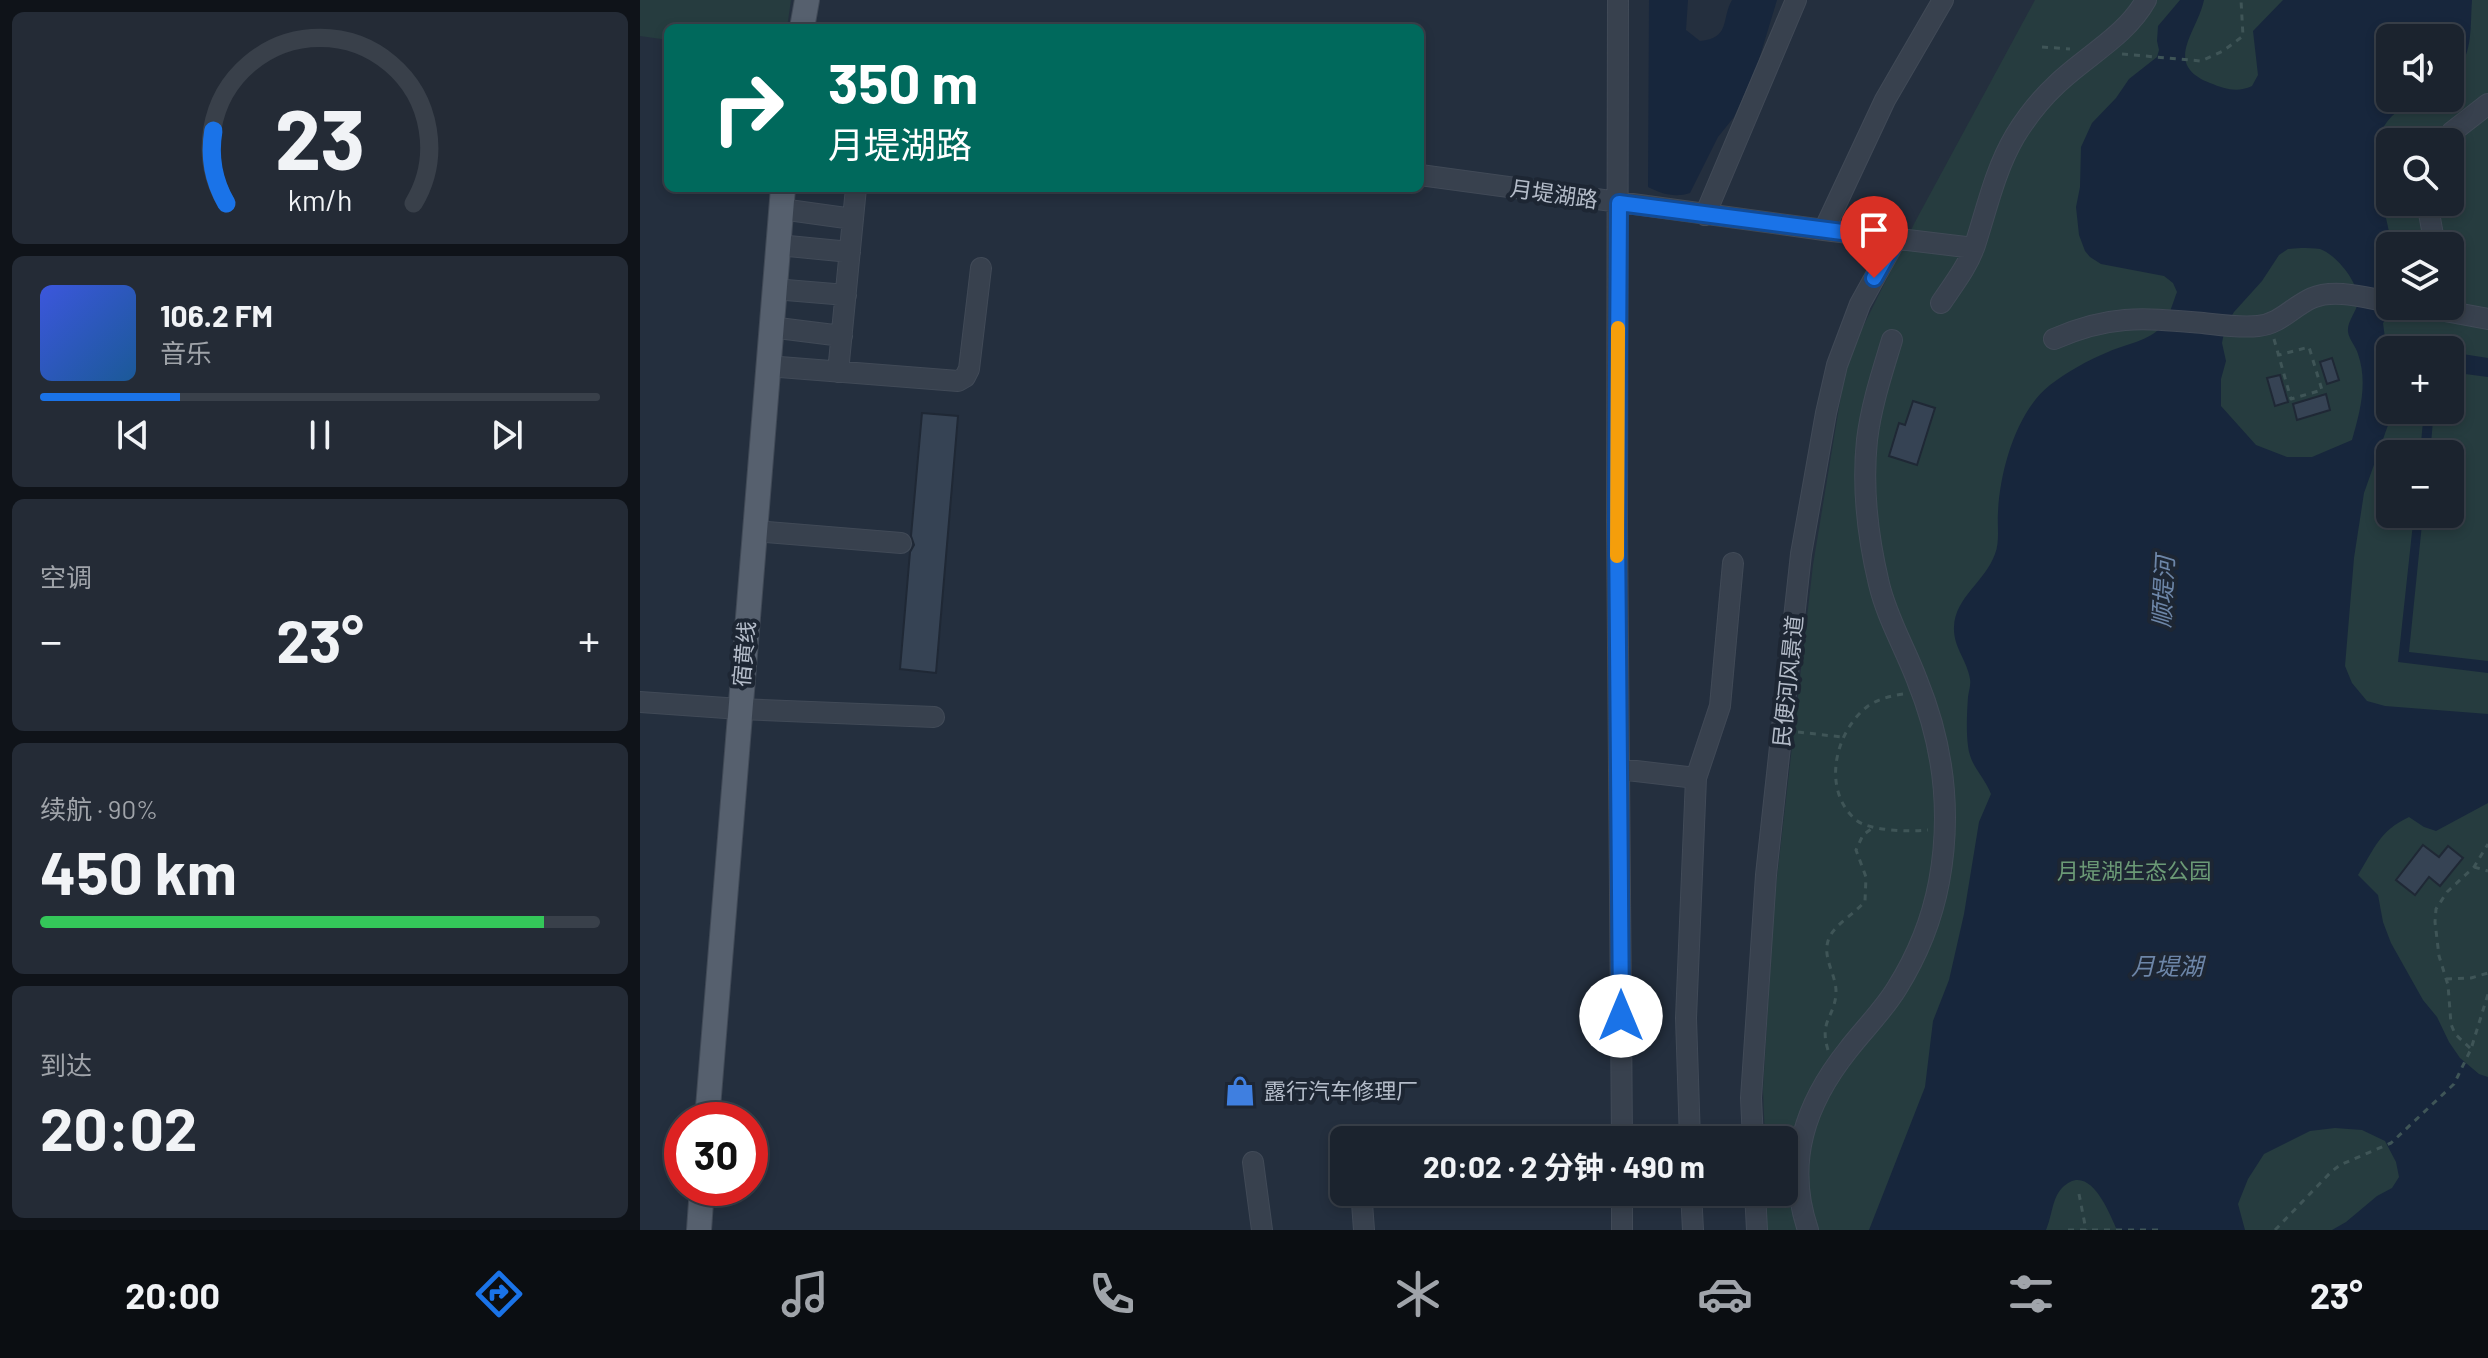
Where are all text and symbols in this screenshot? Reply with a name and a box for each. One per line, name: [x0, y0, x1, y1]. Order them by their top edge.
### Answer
map controls: [2376, 24, 2464, 528]
button: sound: [2376, 24, 2464, 112]
text: 350 m: [828, 48, 978, 115]
icon: right: [696, 56, 800, 160]
text: 23: [275, 86, 365, 186]
text: 月堤湖路: [828, 122, 972, 165]
button: search: [2376, 128, 2464, 216]
street label: 月堤湖路: [1509, 174, 1600, 212]
text: km/h: [288, 182, 352, 217]
pin: [1840, 196, 1908, 278]
icon: arrive: [1852, 208, 1896, 252]
button: layers: [2376, 232, 2464, 320]
text: 106.2 FM: [160, 297, 273, 333]
button: +: [2376, 336, 2464, 424]
text: 音乐: [160, 337, 212, 368]
icon: previous: [111, 413, 155, 457]
icon: pause: [298, 413, 342, 457]
icon: next: [485, 413, 529, 457]
button: −: [2376, 440, 2464, 528]
water label: 顺堤河: [2146, 551, 2179, 629]
text: 空调: [40, 561, 92, 592]
text: 23°: [276, 603, 364, 675]
text: −: [40, 613, 62, 666]
text: +: [578, 613, 600, 666]
street label: 民便河风景道: [1767, 614, 1807, 748]
street label: 宿黄线: [727, 620, 759, 688]
text: 续航 · 90%: [40, 793, 158, 824]
text: 450 km: [40, 835, 237, 907]
park label: 月堤湖生态公园: [2057, 857, 2211, 883]
water label: 月堤湖: [2131, 951, 2207, 980]
position arrow: [1579, 974, 1663, 1058]
text: 到达: [40, 1049, 92, 1080]
shop icon: 露行汽车修理厂: [1223, 1074, 1257, 1108]
place label: 露行汽车修理厂: [1264, 1077, 1418, 1103]
text: 20:02: [40, 1091, 197, 1163]
speed limit sign: 30: [664, 1102, 768, 1206]
text: 20:02 · 2 分钟 · 490 m: [1423, 1148, 1705, 1184]
icon: directions: [471, 1266, 527, 1322]
icon: music: [777, 1266, 833, 1322]
icon: phone: [1084, 1266, 1140, 1322]
icon: climate: [1390, 1266, 1446, 1322]
icon: car: [1697, 1266, 1753, 1322]
icon: filters: [2003, 1266, 2059, 1322]
text: 20:00: [125, 1273, 220, 1316]
text: 23°: [2310, 1273, 2363, 1316]

